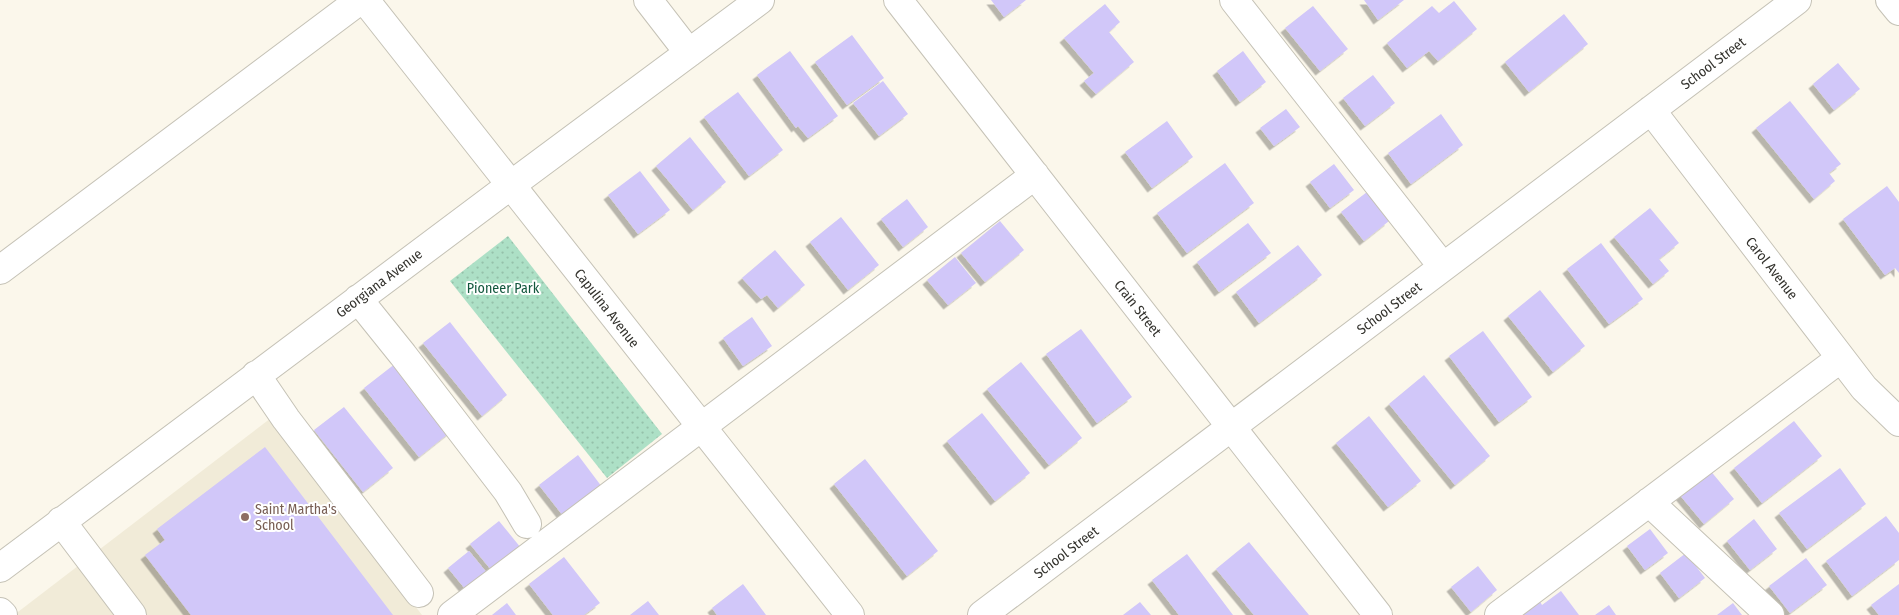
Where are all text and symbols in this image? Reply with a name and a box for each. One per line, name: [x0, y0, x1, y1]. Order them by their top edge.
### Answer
street label: School Street: [1678, 33, 1749, 93]
street label: Carol Avenue: [1742, 234, 1801, 303]
street label: Georgiana Avenue: [333, 245, 426, 321]
street label: Capulina Avenue: [571, 265, 643, 351]
street label: Crain Street: [1110, 277, 1165, 340]
street label: School Street: [1354, 278, 1425, 338]
park label: Pioneer Park: [467, 280, 540, 297]
place label: Saint Martha's School: [255, 501, 337, 534]
marker: Saint Martha's School: [239, 511, 251, 523]
street label: School Street: [1031, 522, 1102, 582]

